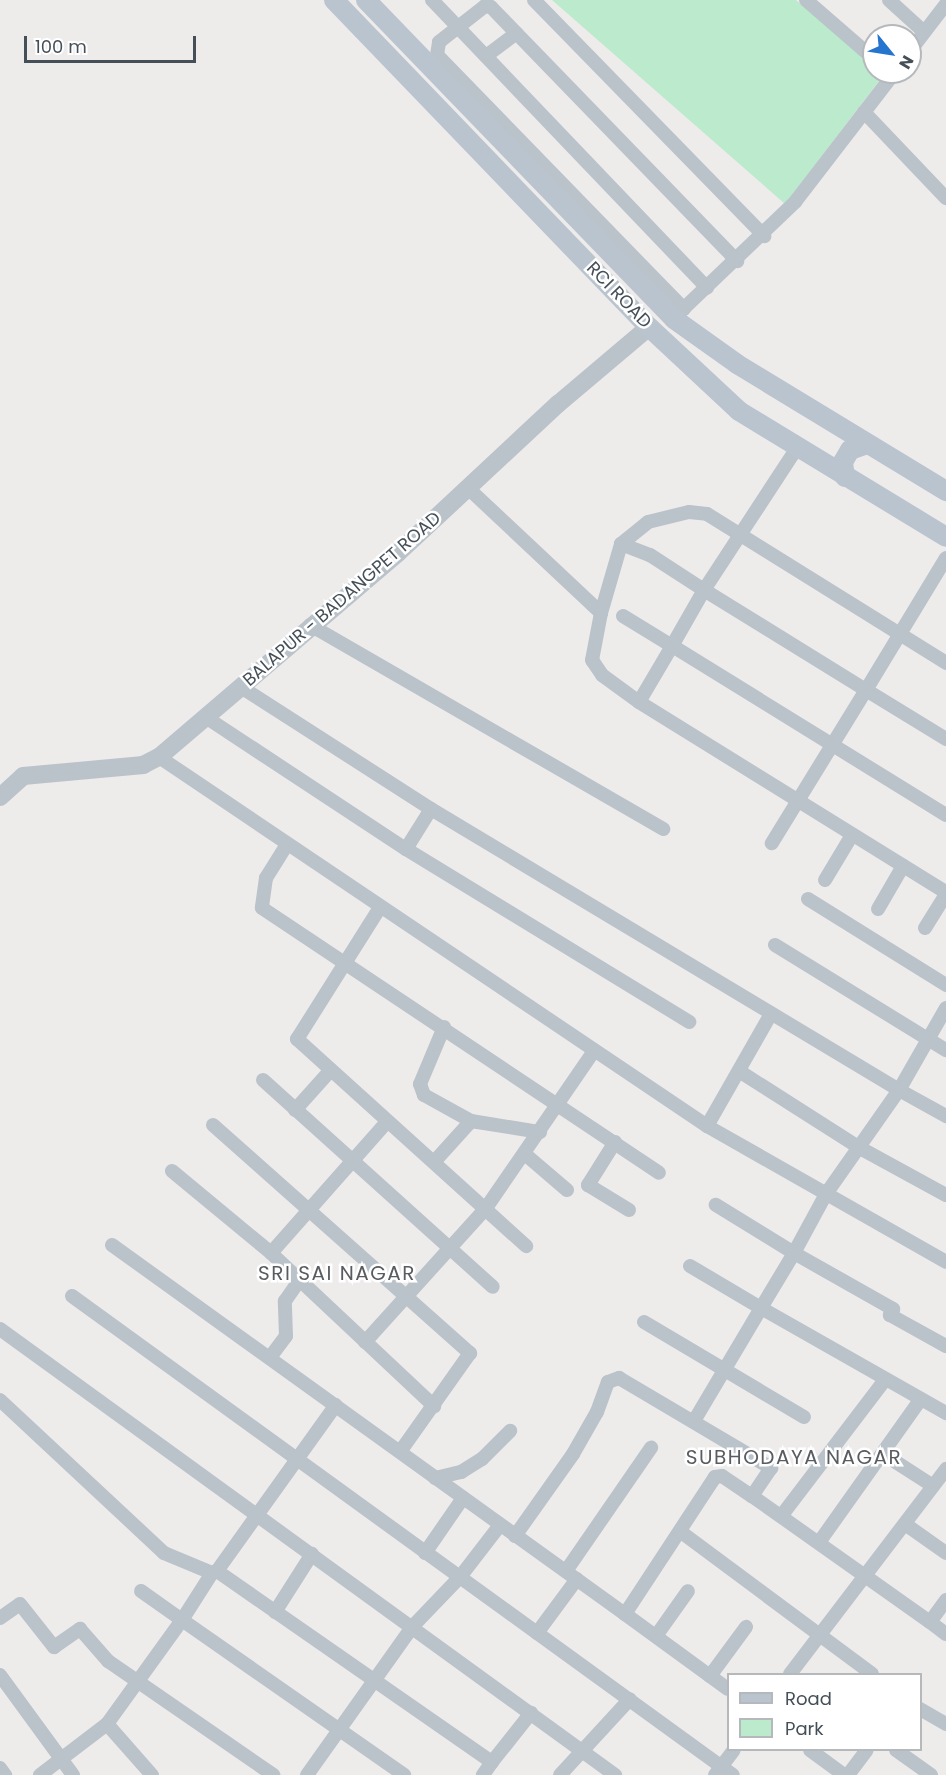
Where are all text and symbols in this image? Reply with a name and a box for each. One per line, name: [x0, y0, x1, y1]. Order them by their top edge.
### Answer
scale bar: [27, 24, 200, 62]
north arrow: [862, 24, 922, 84]
text: 100 m: [35, 34, 87, 59]
text: N: [893, 51, 919, 73]
street label: RCI ROAD: [582, 257, 656, 333]
street label: BALAPUR - BADANGPET ROAD: [239, 507, 445, 691]
district label: SRI SAI NAGAR: [258, 1261, 416, 1285]
district label: SUBHODAYA NAGAR: [686, 1445, 902, 1469]
legend: [727, 1673, 922, 1751]
text: Road: [785, 1686, 832, 1711]
text: Park: [785, 1716, 824, 1741]

